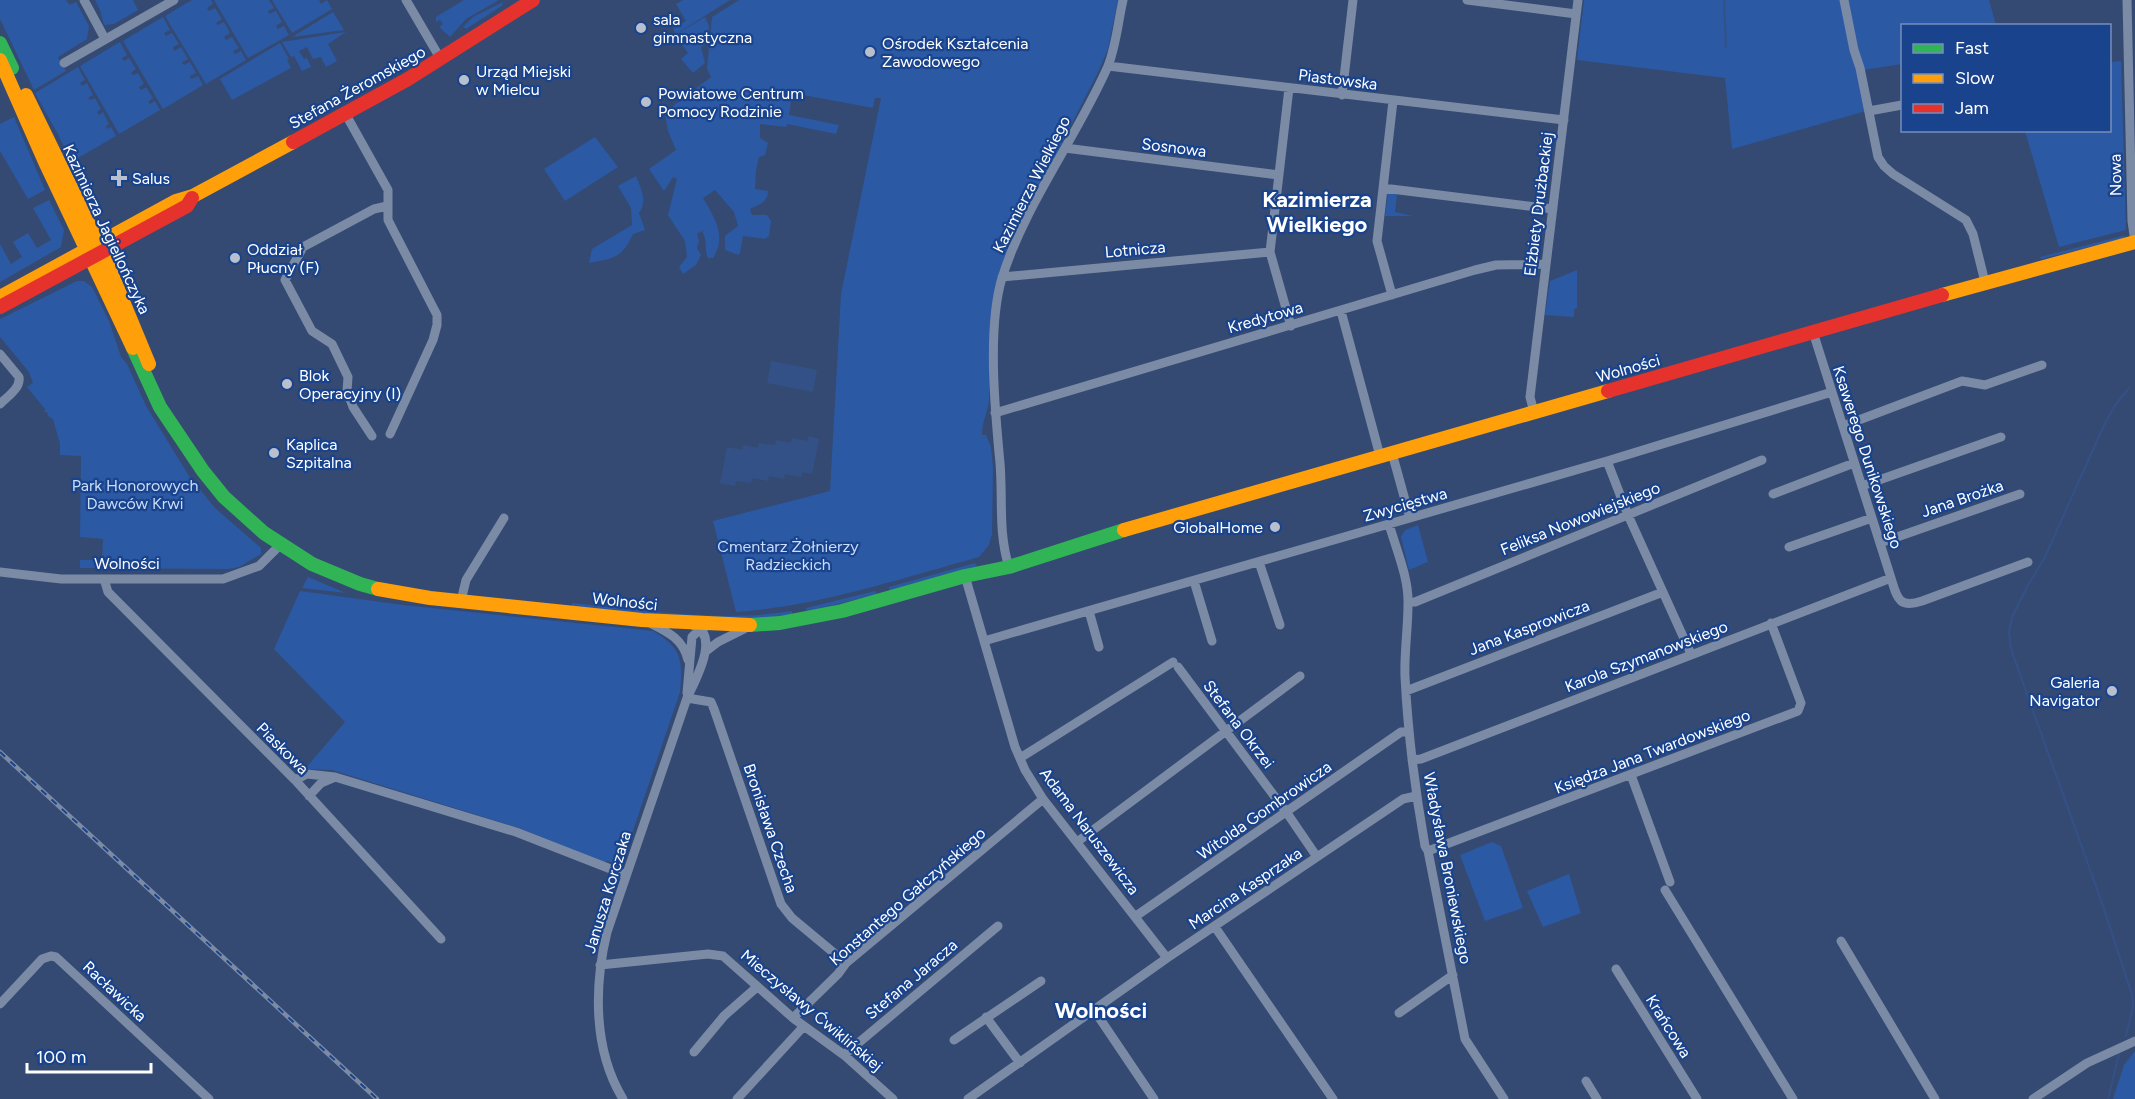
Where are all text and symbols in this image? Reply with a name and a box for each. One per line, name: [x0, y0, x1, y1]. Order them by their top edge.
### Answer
place label: sala gimnastyczna: [653, 10, 752, 47]
marker: sala gimnastyczna: [634, 21, 648, 35]
legend: [1901, 24, 2111, 132]
place label: Ośrodek Kształcenia Zawodowego: [882, 34, 1028, 71]
text: Fast: [1955, 37, 1989, 59]
street label: Stefana Żeromskiego: [286, 42, 429, 133]
marker: Ośrodek Kształcenia Zawodowego: [863, 45, 877, 59]
place label: Urząd Miejski w Mielcu: [476, 62, 571, 99]
street label: Piastowska: [1297, 65, 1379, 94]
text: Slow: [1955, 67, 1994, 89]
marker: Urząd Miejski w Mielcu: [457, 73, 471, 87]
place label: Powiatowe Centrum Pomocy Rodzinie: [658, 84, 804, 121]
marker: Powiatowe Centrum Pomocy Rodzinie: [639, 95, 653, 109]
text: Jam: [1955, 97, 1989, 119]
street label: Kazimierza Wielkiego: [989, 113, 1074, 256]
street label: Elżbiety Drużbackiej: [1520, 131, 1557, 277]
street label: Sosnowa: [1140, 134, 1207, 161]
street label: Kazimierza Jagiellończyka: [59, 141, 154, 317]
street label: Nowa: [2106, 154, 2125, 196]
marker: Salus: [110, 169, 128, 187]
place label: Salus: [132, 169, 170, 188]
district label: Kazimierza Wielkiego: [1262, 186, 1372, 238]
street label: Lotnicza: [1104, 237, 1166, 262]
place label: Oddział Płucny (F): [247, 240, 320, 277]
marker: Oddział Płucny (F): [228, 251, 242, 265]
street label: Kredytowa: [1225, 298, 1305, 337]
street label: Wolności: [1594, 350, 1662, 387]
street label: Ksawerego Dunikowskiego: [1829, 363, 1906, 551]
place label: Blok Operacyjny (I): [299, 366, 401, 403]
marker: Blok Operacyjny (I): [280, 377, 294, 391]
place label: Kaplica Szpitalna: [286, 435, 352, 472]
marker: Kaplica Szpitalna: [267, 446, 281, 460]
park label: Park Honorowych Dawców Krwi: [72, 476, 198, 513]
street label: Jana Brożka: [1919, 476, 2006, 521]
street label: Feliksa Nowowiejskiego: [1498, 478, 1663, 559]
street label: Zwycięstwa: [1361, 483, 1449, 525]
place label: GlobalHome: [1173, 518, 1263, 537]
marker: GlobalHome: [1268, 520, 1282, 534]
park label: Cmentarz Żołnierzy Radzieckich: [717, 537, 859, 574]
street label: Wolności: [94, 554, 160, 573]
street label: Wolności: [591, 589, 659, 614]
street label: Jana Kasprowicza: [1466, 596, 1592, 659]
street label: Karola Szymanowskiego: [1562, 617, 1730, 696]
place label: Galeria Navigator: [2029, 673, 2101, 710]
street label: Stefana Okrzei: [1199, 676, 1278, 772]
marker: Galeria Navigator: [2105, 684, 2119, 698]
street label: Księdza Jana Twardowskiego: [1552, 705, 1753, 798]
street label: Piaskowa: [253, 718, 313, 778]
street label: Witolda Gombrowicza: [1194, 757, 1335, 864]
street label: Bronisława Czecha: [739, 761, 802, 895]
street label: Adama Naruszewicza: [1036, 764, 1143, 898]
street label: Władysława Broniewskiego: [1420, 771, 1475, 966]
street label: Konstantego Gałczyńskiego: [825, 823, 989, 969]
street label: Janusza Korczaka: [580, 829, 635, 955]
street label: Marcina Kasprzaka: [1185, 844, 1305, 933]
street label: Stefana Jaracza: [861, 935, 961, 1023]
street label: Mieczysławy Ćwiklińskiej: [737, 945, 887, 1075]
street label: Racławicka: [79, 957, 150, 1026]
street label: Krańcowa: [1642, 991, 1695, 1061]
district label: Wolności: [1055, 997, 1147, 1024]
scale bar: [27, 1036, 152, 1074]
text: 100 m: [36, 1046, 86, 1068]

